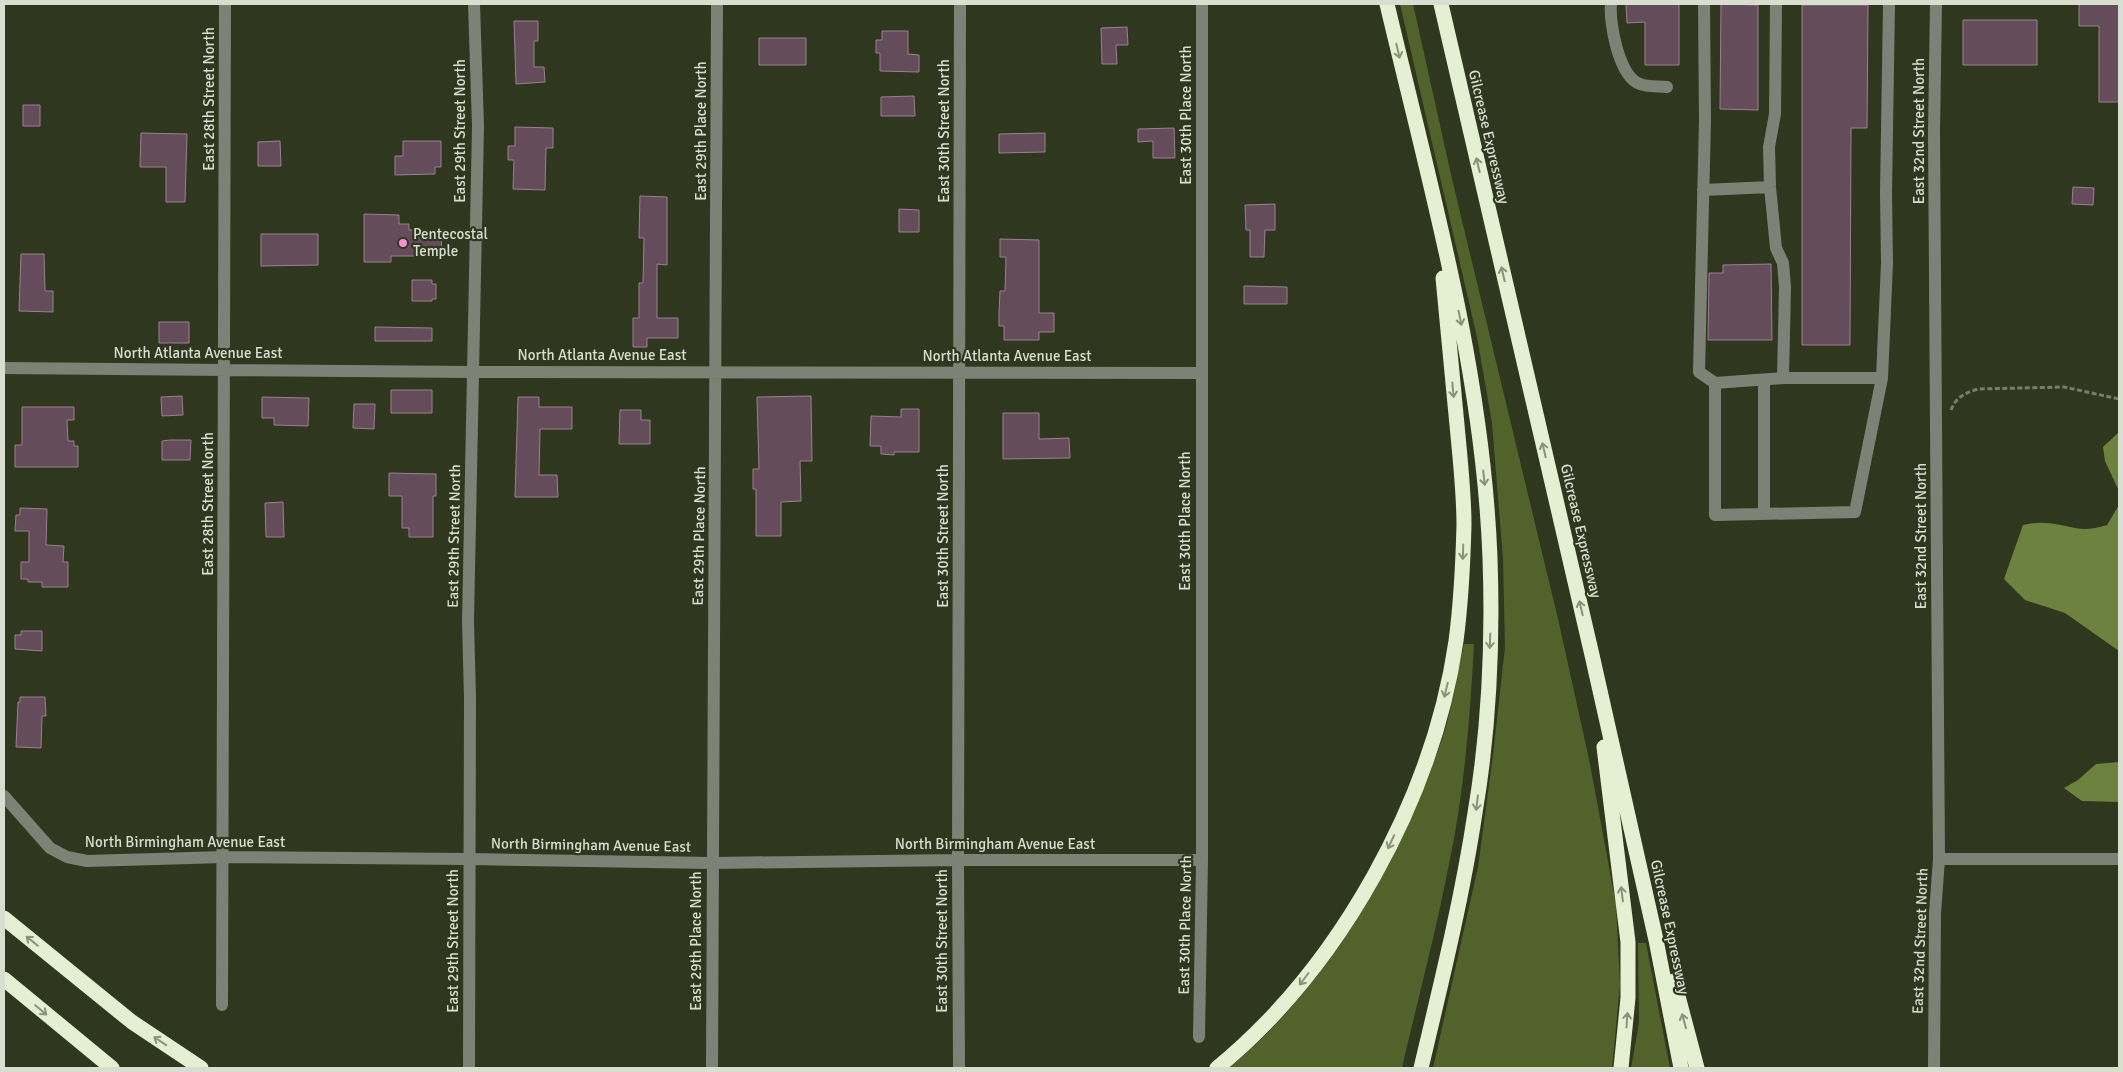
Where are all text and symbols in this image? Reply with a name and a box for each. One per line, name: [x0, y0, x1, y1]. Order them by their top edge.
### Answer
street label: East 28th Street North: [200, 27, 218, 171]
one-way arrow: [1394, 43, 1403, 59]
street label: East 30th Place North: [1177, 45, 1195, 185]
street label: East 32nd Street North: [1910, 58, 1928, 204]
street label: East 29th Street North: [451, 59, 469, 203]
street label: East 30th Street North: [935, 59, 953, 203]
street label: East 29th Place North: [692, 61, 710, 201]
street label: Gilcrease Expressway: [1465, 68, 1513, 206]
one-way arrow: [1473, 157, 1482, 173]
place label: Pentecostal Temple: [413, 225, 488, 260]
marker: Pentecostal Temple: [397, 237, 409, 249]
one-way arrow: [1498, 267, 1507, 283]
one-way arrow: [1456, 309, 1465, 325]
street label: North Atlanta Avenue East: [113, 344, 283, 362]
street label: North Atlanta Avenue East: [517, 346, 687, 364]
street label: North Atlanta Avenue East: [922, 347, 1092, 365]
one-way arrow: [1449, 381, 1458, 397]
street label: East 28th Street North: [199, 432, 217, 576]
one-way arrow: [1539, 442, 1548, 458]
street label: East 30th Place North: [1176, 451, 1194, 591]
street label: Gilcrease Expressway: [1557, 462, 1605, 600]
street label: East 32nd Street North: [1912, 463, 1930, 609]
street label: East 29th Street North: [444, 464, 464, 608]
street label: East 30th Street North: [934, 464, 952, 608]
street label: East 29th Place North: [689, 466, 709, 606]
one-way arrow: [1479, 470, 1489, 486]
one-way arrow: [1458, 543, 1467, 559]
one-way arrow: [1576, 600, 1585, 616]
one-way arrow: [1485, 633, 1494, 649]
one-way arrow: [1441, 681, 1450, 697]
one-way arrow: [1472, 794, 1482, 810]
street label: North Birmingham Avenue East: [85, 833, 285, 851]
street label: North Birmingham Avenue East: [491, 834, 691, 856]
one-way arrow: [1386, 834, 1395, 849]
street label: North Birmingham Avenue East: [895, 835, 1095, 853]
street label: East 30th Place North: [1175, 855, 1195, 995]
street label: Gilcrease Expressway: [1647, 858, 1693, 996]
street label: East 32nd Street North: [1908, 868, 1932, 1014]
street label: East 29th Street North: [444, 869, 462, 1013]
street label: East 30th Street North: [933, 869, 951, 1013]
street label: East 29th Place North: [687, 871, 705, 1011]
one-way arrow: [1617, 886, 1627, 902]
one-way arrow: [26, 935, 39, 946]
one-way arrow: [1299, 972, 1309, 986]
one-way arrow: [35, 1004, 48, 1016]
one-way arrow: [1623, 1012, 1632, 1028]
one-way arrow: [1679, 1014, 1689, 1030]
one-way arrow: [153, 1036, 167, 1046]

